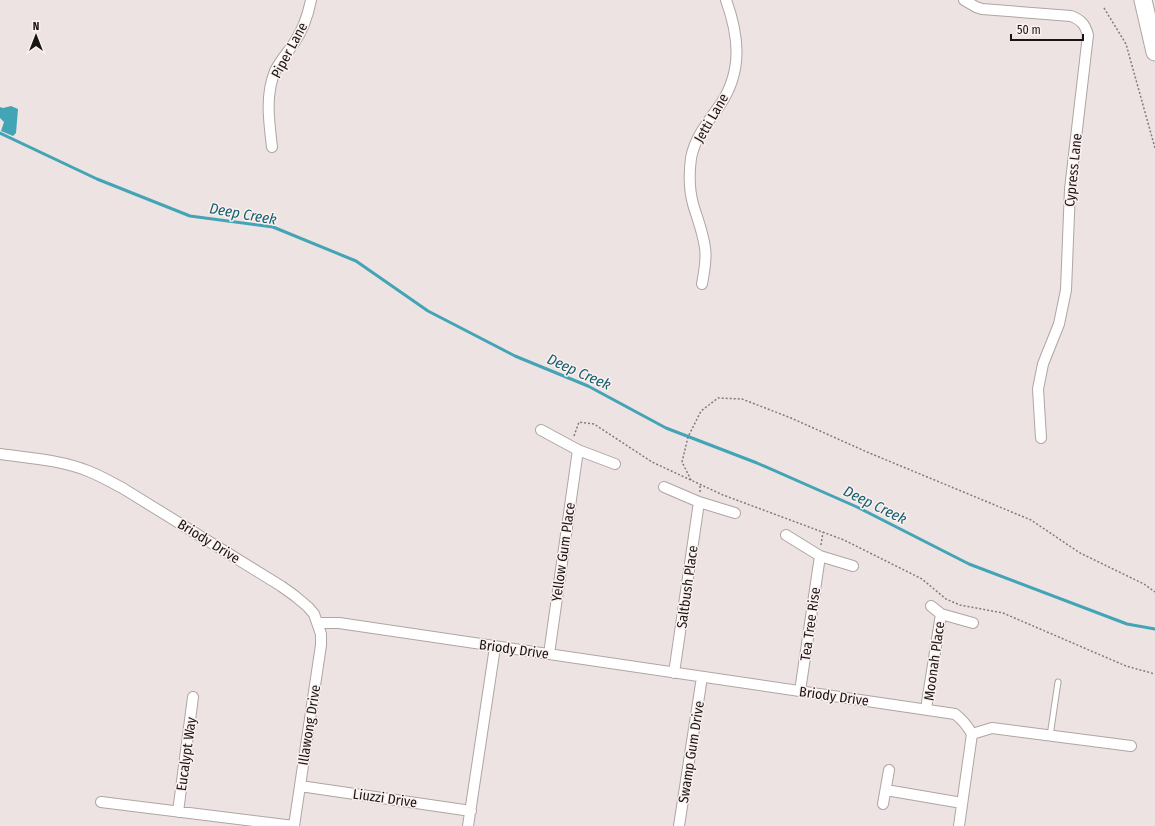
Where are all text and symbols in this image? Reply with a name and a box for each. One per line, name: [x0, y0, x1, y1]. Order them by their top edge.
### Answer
north arrow: [16, 16, 56, 56]
scale bar: [1011, 16, 1083, 42]
street label: Piper Lane: [268, 19, 311, 81]
text: N: [33, 20, 39, 33]
text: 50 m: [1017, 23, 1041, 37]
street label: Jetti Lane: [691, 91, 732, 146]
street label: Cypress Lane: [1061, 132, 1086, 208]
water label: Deep Creek: [208, 199, 279, 229]
water label: Deep Creek: [544, 350, 614, 394]
water label: Deep Creek: [840, 482, 910, 528]
street label: Yellow Gum Place: [548, 501, 579, 603]
street label: Briody Drive: [174, 516, 243, 567]
street label: Saltbush Place: [673, 544, 702, 630]
street label: Tea Tree Rise: [797, 586, 824, 662]
street label: Moonah Place: [921, 620, 948, 702]
street label: Briody Drive: [478, 636, 550, 663]
street label: Briody Drive: [798, 683, 870, 710]
street label: Illawong Drive: [295, 684, 324, 767]
street label: Swamp Gum Drive: [675, 700, 708, 804]
street label: Eucalypt Way: [173, 715, 200, 792]
street label: Liuzzi Drive: [352, 786, 418, 811]

